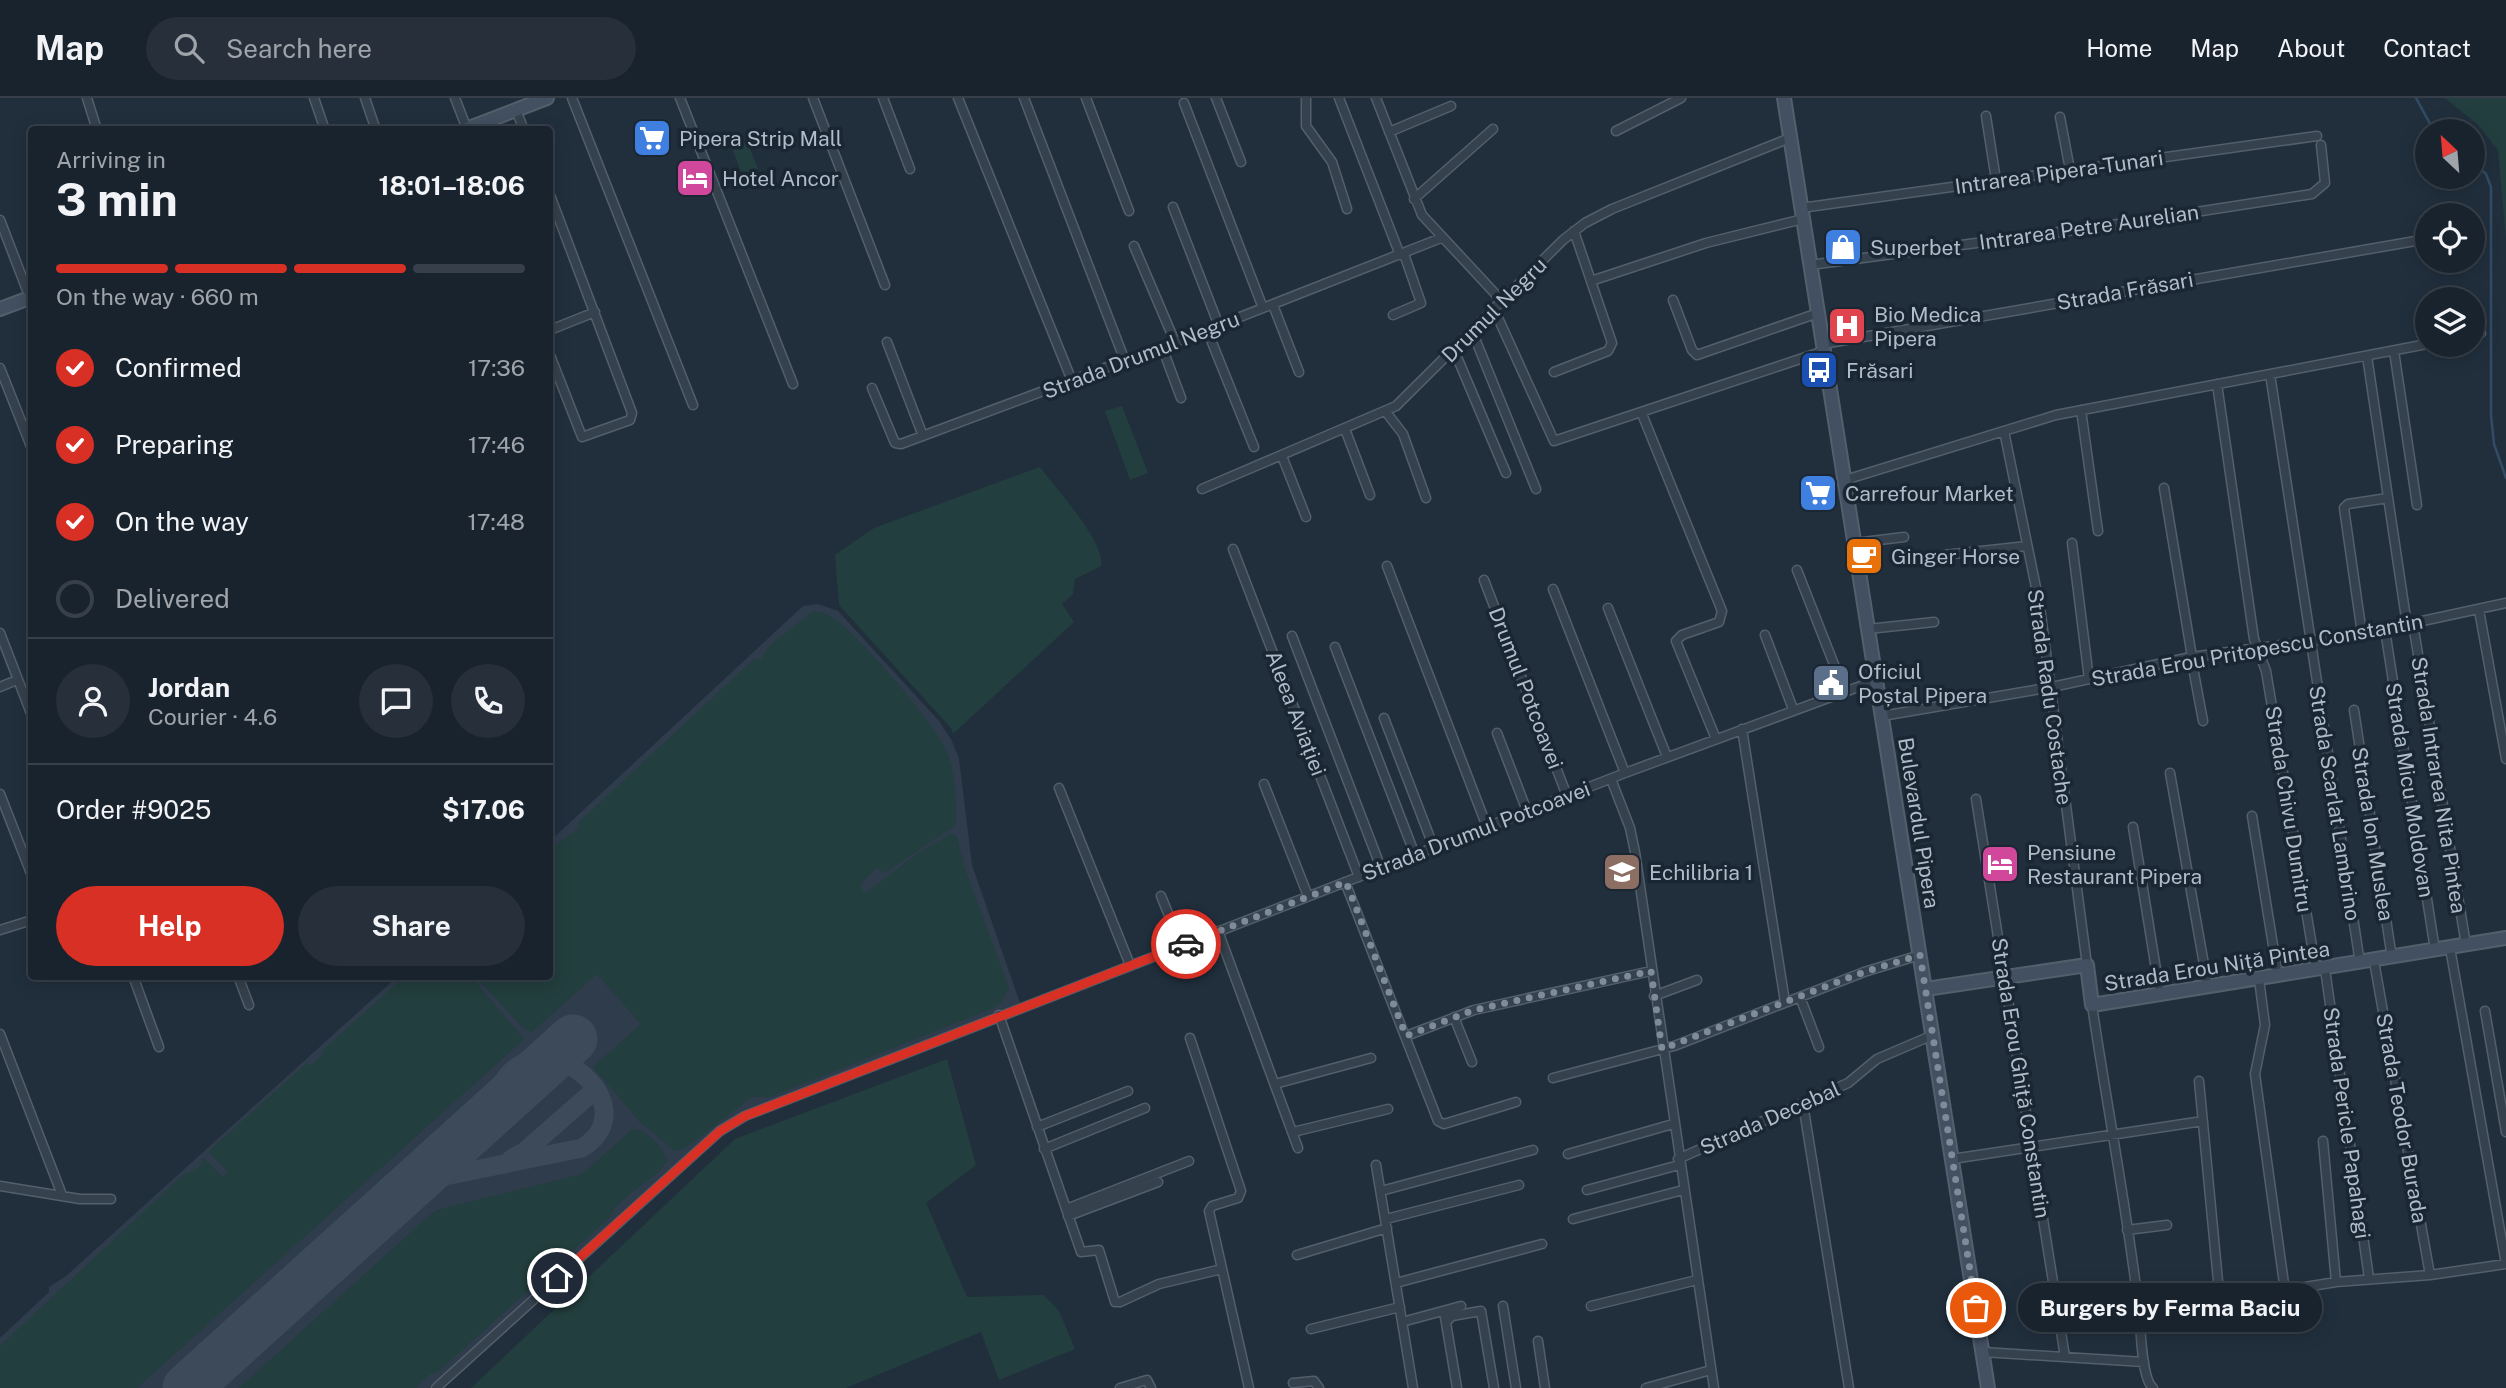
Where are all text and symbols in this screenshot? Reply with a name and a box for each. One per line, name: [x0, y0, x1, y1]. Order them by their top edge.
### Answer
search box: [146, 17, 636, 80]
text: Map: [35, 29, 104, 67]
icon: search: [170, 29, 208, 67]
text: Search here: [226, 33, 372, 64]
text: Home: [2086, 34, 2152, 62]
text: Map: [2190, 34, 2239, 62]
text: About: [2277, 34, 2345, 62]
text: Contact: [2383, 34, 2471, 62]
supermarket icon: Pipera Strip Mall: [631, 117, 673, 159]
north arrow: [2415, 119, 2485, 189]
map controls: [2415, 119, 2485, 357]
place label: Pipera Strip Mall: [679, 126, 842, 151]
street label: Intrarea Pipera-Tunari: [1953, 145, 2165, 199]
text: Arriving in: [56, 146, 166, 173]
hotel icon: Hotel Ancor: [674, 157, 716, 199]
place label: Hotel Ancor: [722, 166, 839, 191]
text: 18:01–18:06: [378, 170, 525, 201]
text: 3 min: [56, 172, 178, 226]
street label: Intrarea Petre Aurelian: [1978, 199, 2200, 255]
button: locate: [2415, 203, 2485, 273]
shop icon: Superbet: [1822, 226, 1864, 268]
place label: Superbet: [1870, 235, 1961, 260]
street label: Drumul Negru: [1436, 252, 1552, 368]
street label: Strada Frăsari: [2055, 267, 2195, 315]
text: On the way · 660 m: [56, 283, 259, 310]
button: layers: [2415, 287, 2485, 357]
place label: Bio Medica Pipera: [1874, 302, 1981, 351]
hospital icon: Bio Medica Pipera: [1826, 305, 1868, 347]
street label: Strada Drumul Negru: [1039, 306, 1243, 404]
icon: check: [56, 349, 94, 387]
bus stop icon: Frăsari: [1798, 349, 1840, 391]
text: Confirmed: [115, 352, 242, 383]
text: 17:36: [468, 354, 525, 381]
place label: Frăsari: [1846, 358, 1914, 383]
icon: check: [56, 426, 94, 464]
text: Preparing: [115, 429, 234, 460]
text: 17:46: [468, 431, 525, 458]
supermarket icon: Carrefour Market: [1797, 472, 1839, 514]
place label: Carrefour Market: [1845, 481, 2014, 506]
icon: check: [56, 503, 94, 541]
text: On the way: [115, 506, 249, 537]
text: 17:48: [467, 508, 525, 535]
cafe icon: Ginger Horse: [1843, 535, 1885, 577]
place label: Ginger Horse: [1891, 544, 2020, 569]
text: Delivered: [115, 583, 230, 614]
street label: Strada Radu Costache: [2022, 588, 2078, 806]
street label: Drumul Potcoavei: [1484, 604, 1568, 772]
street label: Strada Erou Pritopescu Constantin: [2089, 608, 2425, 692]
street label: Aleea Aviației: [1261, 647, 1331, 779]
street label: Strada Intrarea Nita Pintea: [2406, 655, 2472, 915]
place label: Oficiul Poștal Pipera: [1858, 659, 1987, 708]
public building icon: Oficiul Poștal Pipera: [1810, 662, 1852, 704]
button: person: [56, 664, 130, 738]
button: chat: [359, 664, 433, 738]
button: phone: [451, 664, 525, 738]
text: Jordan: [148, 672, 230, 703]
street label: Strada Micu Moldovan: [2381, 681, 2439, 899]
street label: Strada Scarlat Lambrino: [2304, 684, 2366, 922]
text: Courier · 4.6: [148, 703, 277, 730]
street label: Strada Chivu Dumitru: [2260, 704, 2318, 914]
street label: Bulevardul Pipera: [1893, 736, 1945, 910]
street label: Strada Ion Muslea: [2347, 745, 2399, 923]
street label: Strada Drumul Potcoavei: [1359, 776, 1593, 886]
text: Order #9025: [56, 794, 211, 825]
text: $17.06: [442, 794, 525, 825]
place label: Pensiune Restaurant Pipera: [2027, 840, 2202, 889]
hotel icon: Pensiune Restaurant Pipera: [1979, 843, 2021, 885]
school or university icon: Echilibria 1: [1601, 851, 1643, 893]
place label: Echilibria 1: [1649, 860, 1753, 885]
button: Help: [56, 886, 284, 966]
button: Share: [298, 886, 525, 966]
courier: [1151, 909, 1221, 979]
icon: car: [1167, 925, 1205, 963]
street label: Strada Erou Ghiță Constantin: [1986, 936, 2056, 1220]
street label: Strada Erou Niță Pintea: [2102, 936, 2332, 996]
street label: Strada Pericle Papahagi: [2318, 1006, 2376, 1240]
street label: Strada Teodor Burada: [2371, 1011, 2433, 1225]
street label: Strada Decebal: [1696, 1076, 1844, 1160]
pin: [527, 1248, 587, 1308]
icon: home: [538, 1259, 576, 1297]
pin: [1946, 1278, 2006, 1338]
callout: Burgers by Ferma Baciu: [2018, 1284, 2322, 1332]
icon: bag: [1957, 1289, 1995, 1327]
text: Burgers by Ferma Baciu: [2040, 1294, 2300, 1321]

